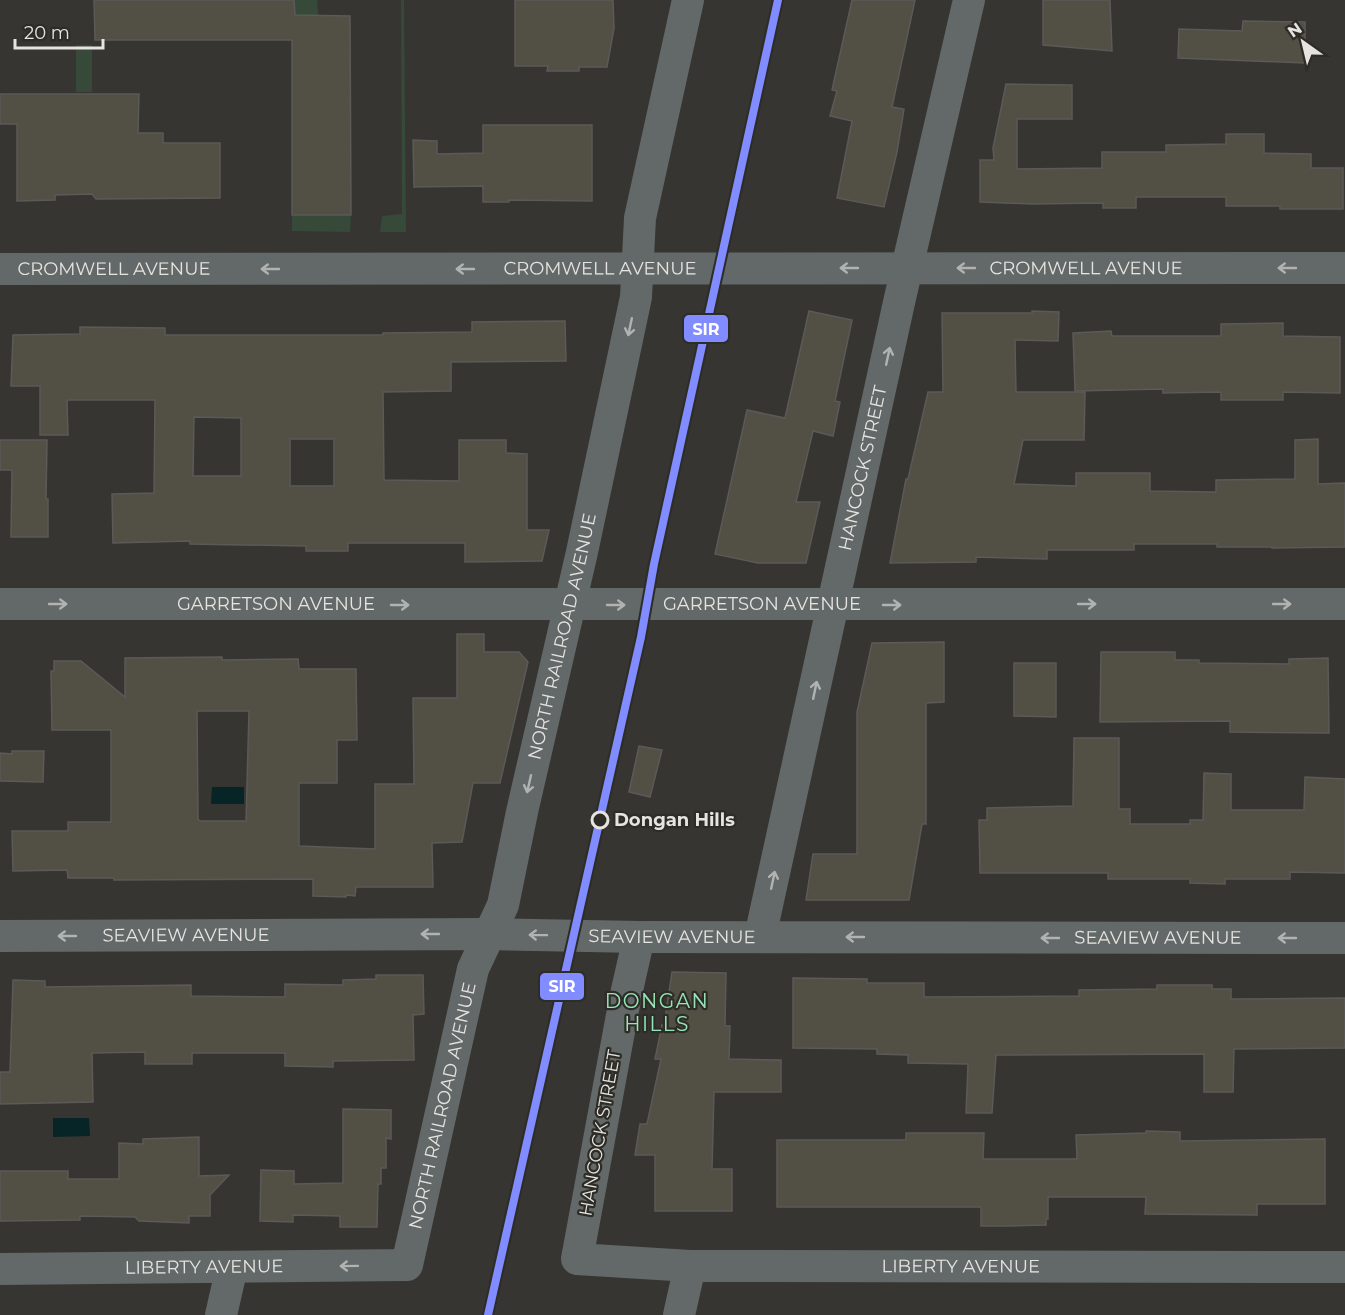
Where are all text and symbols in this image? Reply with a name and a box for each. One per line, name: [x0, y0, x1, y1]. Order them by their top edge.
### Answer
scale bar: [15, 12, 104, 50]
north arrow: [1273, 12, 1333, 72]
text: N: [1284, 18, 1306, 41]
text: 20 m: [24, 22, 70, 44]
street label: CROMWELL AVENUE: [503, 257, 697, 280]
street label: CROMWELL AVENUE: [989, 257, 1183, 279]
street label: CROMWELL AVENUE: [17, 258, 211, 280]
one-way arrow: [839, 262, 859, 274]
one-way arrow: [956, 262, 976, 274]
one-way arrow: [1277, 262, 1297, 274]
one-way arrow: [455, 263, 475, 275]
one-way arrow: [260, 264, 280, 275]
line badge: SIR: [683, 314, 729, 343]
one-way arrow: [624, 316, 635, 336]
text: SIR: [692, 320, 720, 339]
one-way arrow: [883, 347, 894, 366]
street label: HANCOCK STREET: [834, 383, 892, 553]
street label: NORTH RAILROAD AVENUE: [523, 511, 601, 762]
street label: GARRETSON AVENUE: [177, 593, 375, 615]
street label: GARRETSON AVENUE: [663, 593, 861, 615]
one-way arrow: [48, 598, 68, 610]
one-way arrow: [1076, 598, 1096, 610]
one-way arrow: [1271, 598, 1291, 610]
one-way arrow: [390, 599, 410, 611]
one-way arrow: [606, 599, 626, 611]
one-way arrow: [881, 599, 901, 611]
one-way arrow: [809, 681, 821, 700]
one-way arrow: [522, 774, 534, 793]
place label: Dongan Hills: [614, 809, 735, 831]
marker: Dongan Hills: [591, 811, 609, 829]
one-way arrow: [768, 871, 779, 891]
street label: SEAVIEW AVENUE: [102, 924, 270, 947]
street label: SEAVIEW AVENUE: [588, 925, 756, 948]
street label: SEAVIEW AVENUE: [1074, 927, 1242, 949]
one-way arrow: [421, 928, 441, 940]
one-way arrow: [529, 929, 549, 940]
one-way arrow: [58, 930, 78, 942]
one-way arrow: [845, 931, 865, 943]
one-way arrow: [1040, 932, 1060, 944]
one-way arrow: [1277, 932, 1297, 944]
line badge: SIR: [539, 972, 585, 1001]
text: SIR: [548, 977, 576, 996]
street label: NORTH RAILROAD AVENUE: [404, 980, 481, 1231]
district label: DONGAN HILLS: [605, 989, 709, 1036]
street label: HANCOCK STREET: [575, 1048, 626, 1218]
street label: LIBERTY AVENUE: [125, 1255, 283, 1279]
street label: LIBERTY AVENUE: [882, 1255, 1040, 1278]
one-way arrow: [339, 1260, 359, 1272]

